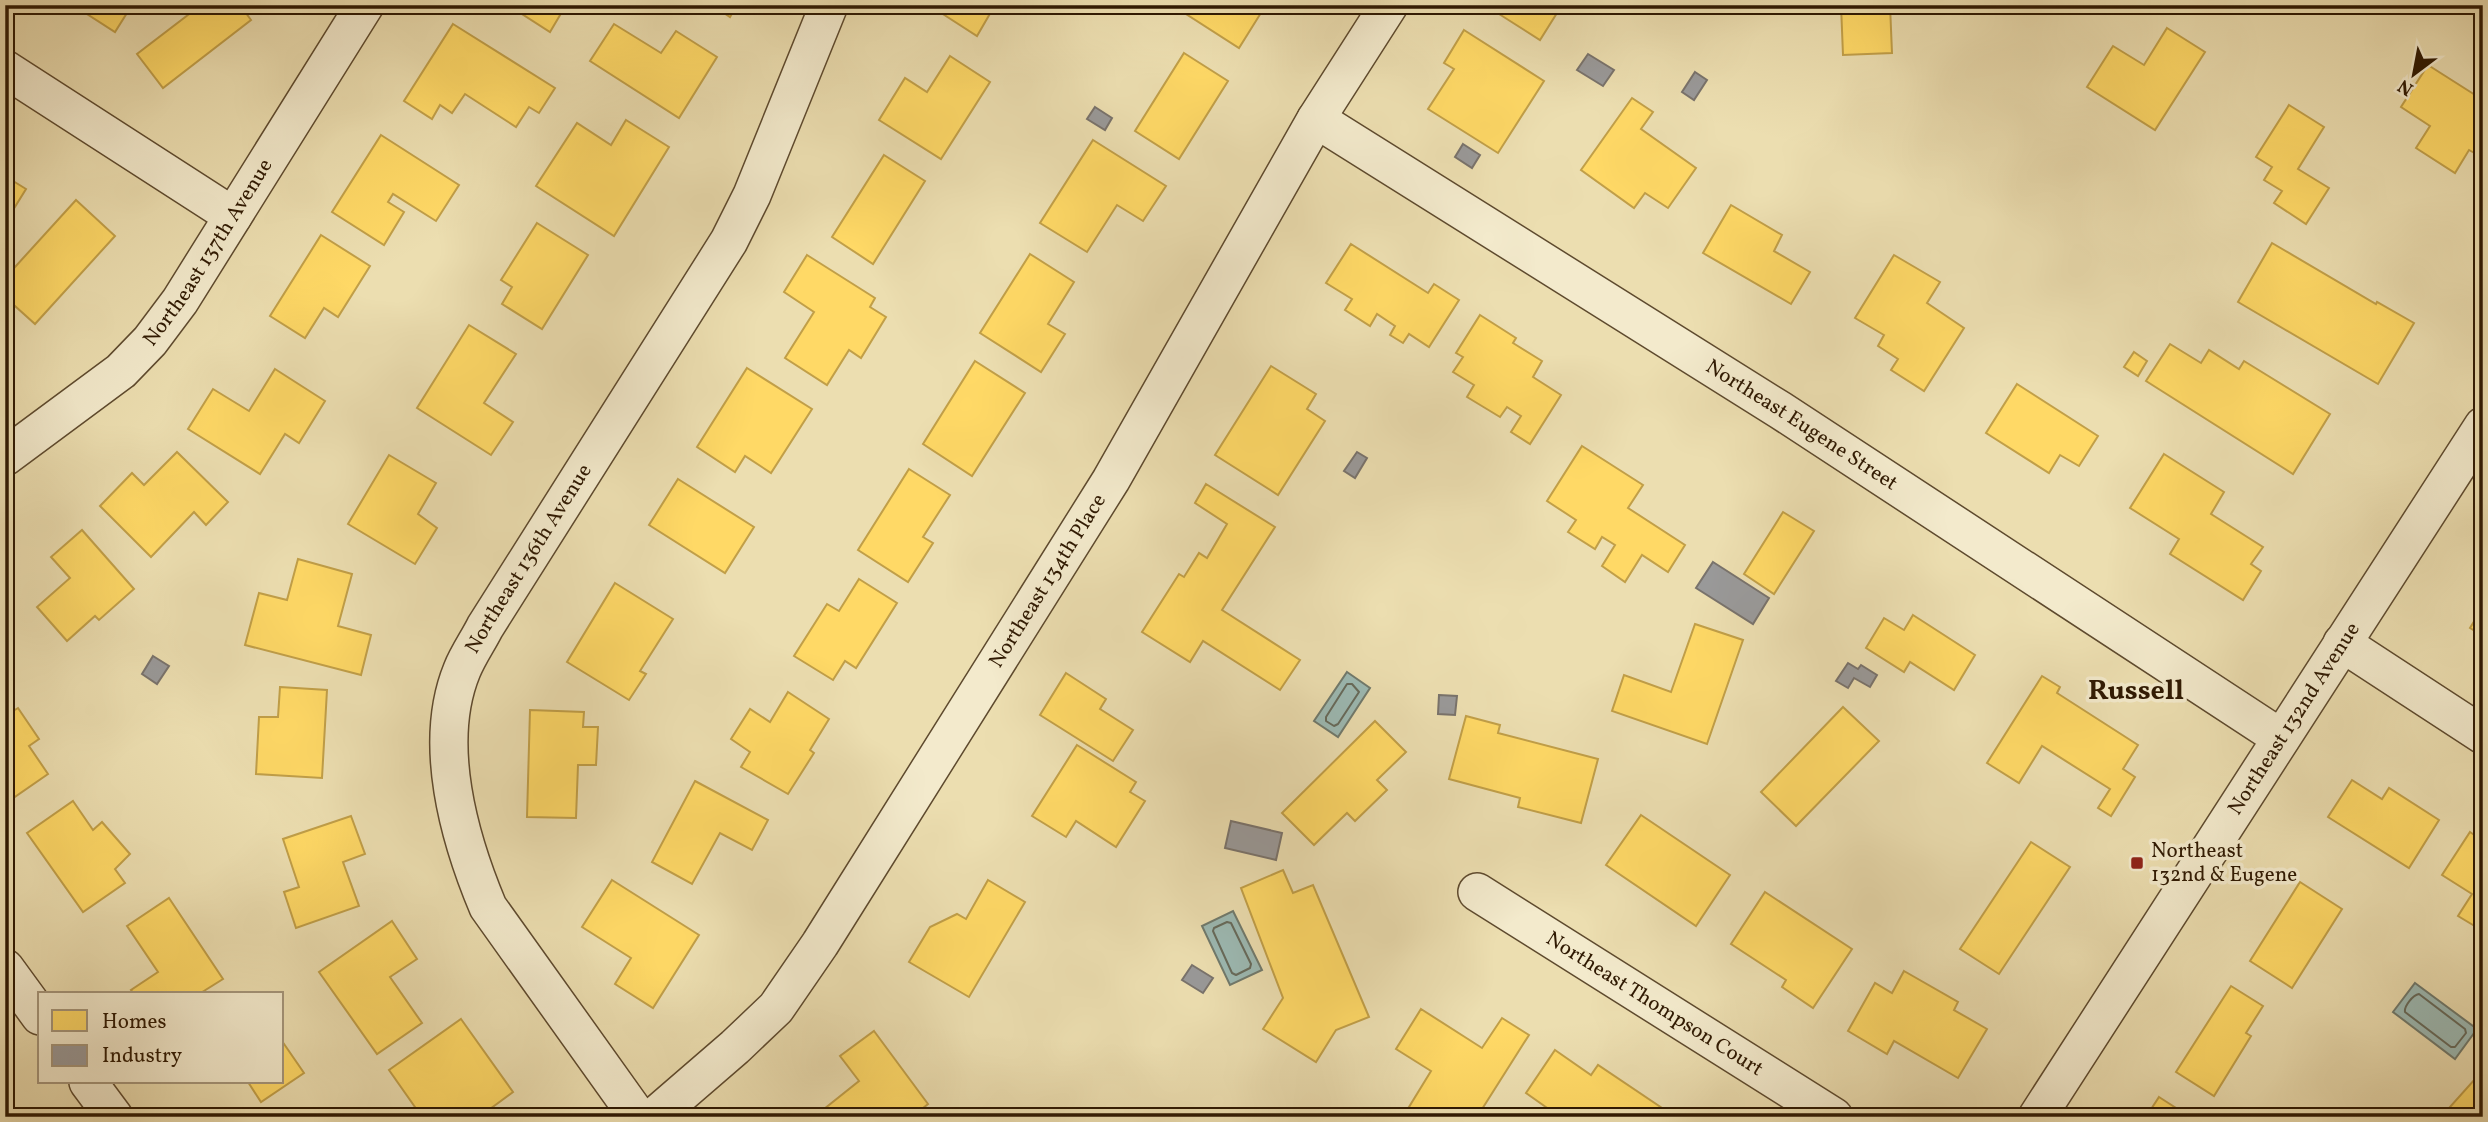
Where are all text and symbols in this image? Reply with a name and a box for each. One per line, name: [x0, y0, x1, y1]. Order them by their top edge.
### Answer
north arrow: [2380, 38, 2450, 108]
text: N: [2393, 72, 2419, 101]
street label: Northeast 137th Avenue: [136, 153, 280, 352]
street label: Northeast Eugene Street: [1700, 352, 1903, 498]
street label: Northeast 136th Avenue: [458, 458, 599, 659]
street label: Northeast 134th Place: [982, 488, 1113, 673]
street label: Northeast 132nd Avenue: [2221, 617, 2367, 821]
district label: Russell: [2088, 672, 2184, 711]
place label: Northeast 132nd & Eugene: [2151, 837, 2297, 890]
marker: Northeast 132nd & Eugene: [2129, 855, 2145, 871]
street label: Northeast Thompson Court: [1540, 925, 1769, 1083]
legend: [38, 992, 284, 1084]
text: Homes: [102, 1008, 167, 1037]
text: Industry: [102, 1042, 183, 1071]

